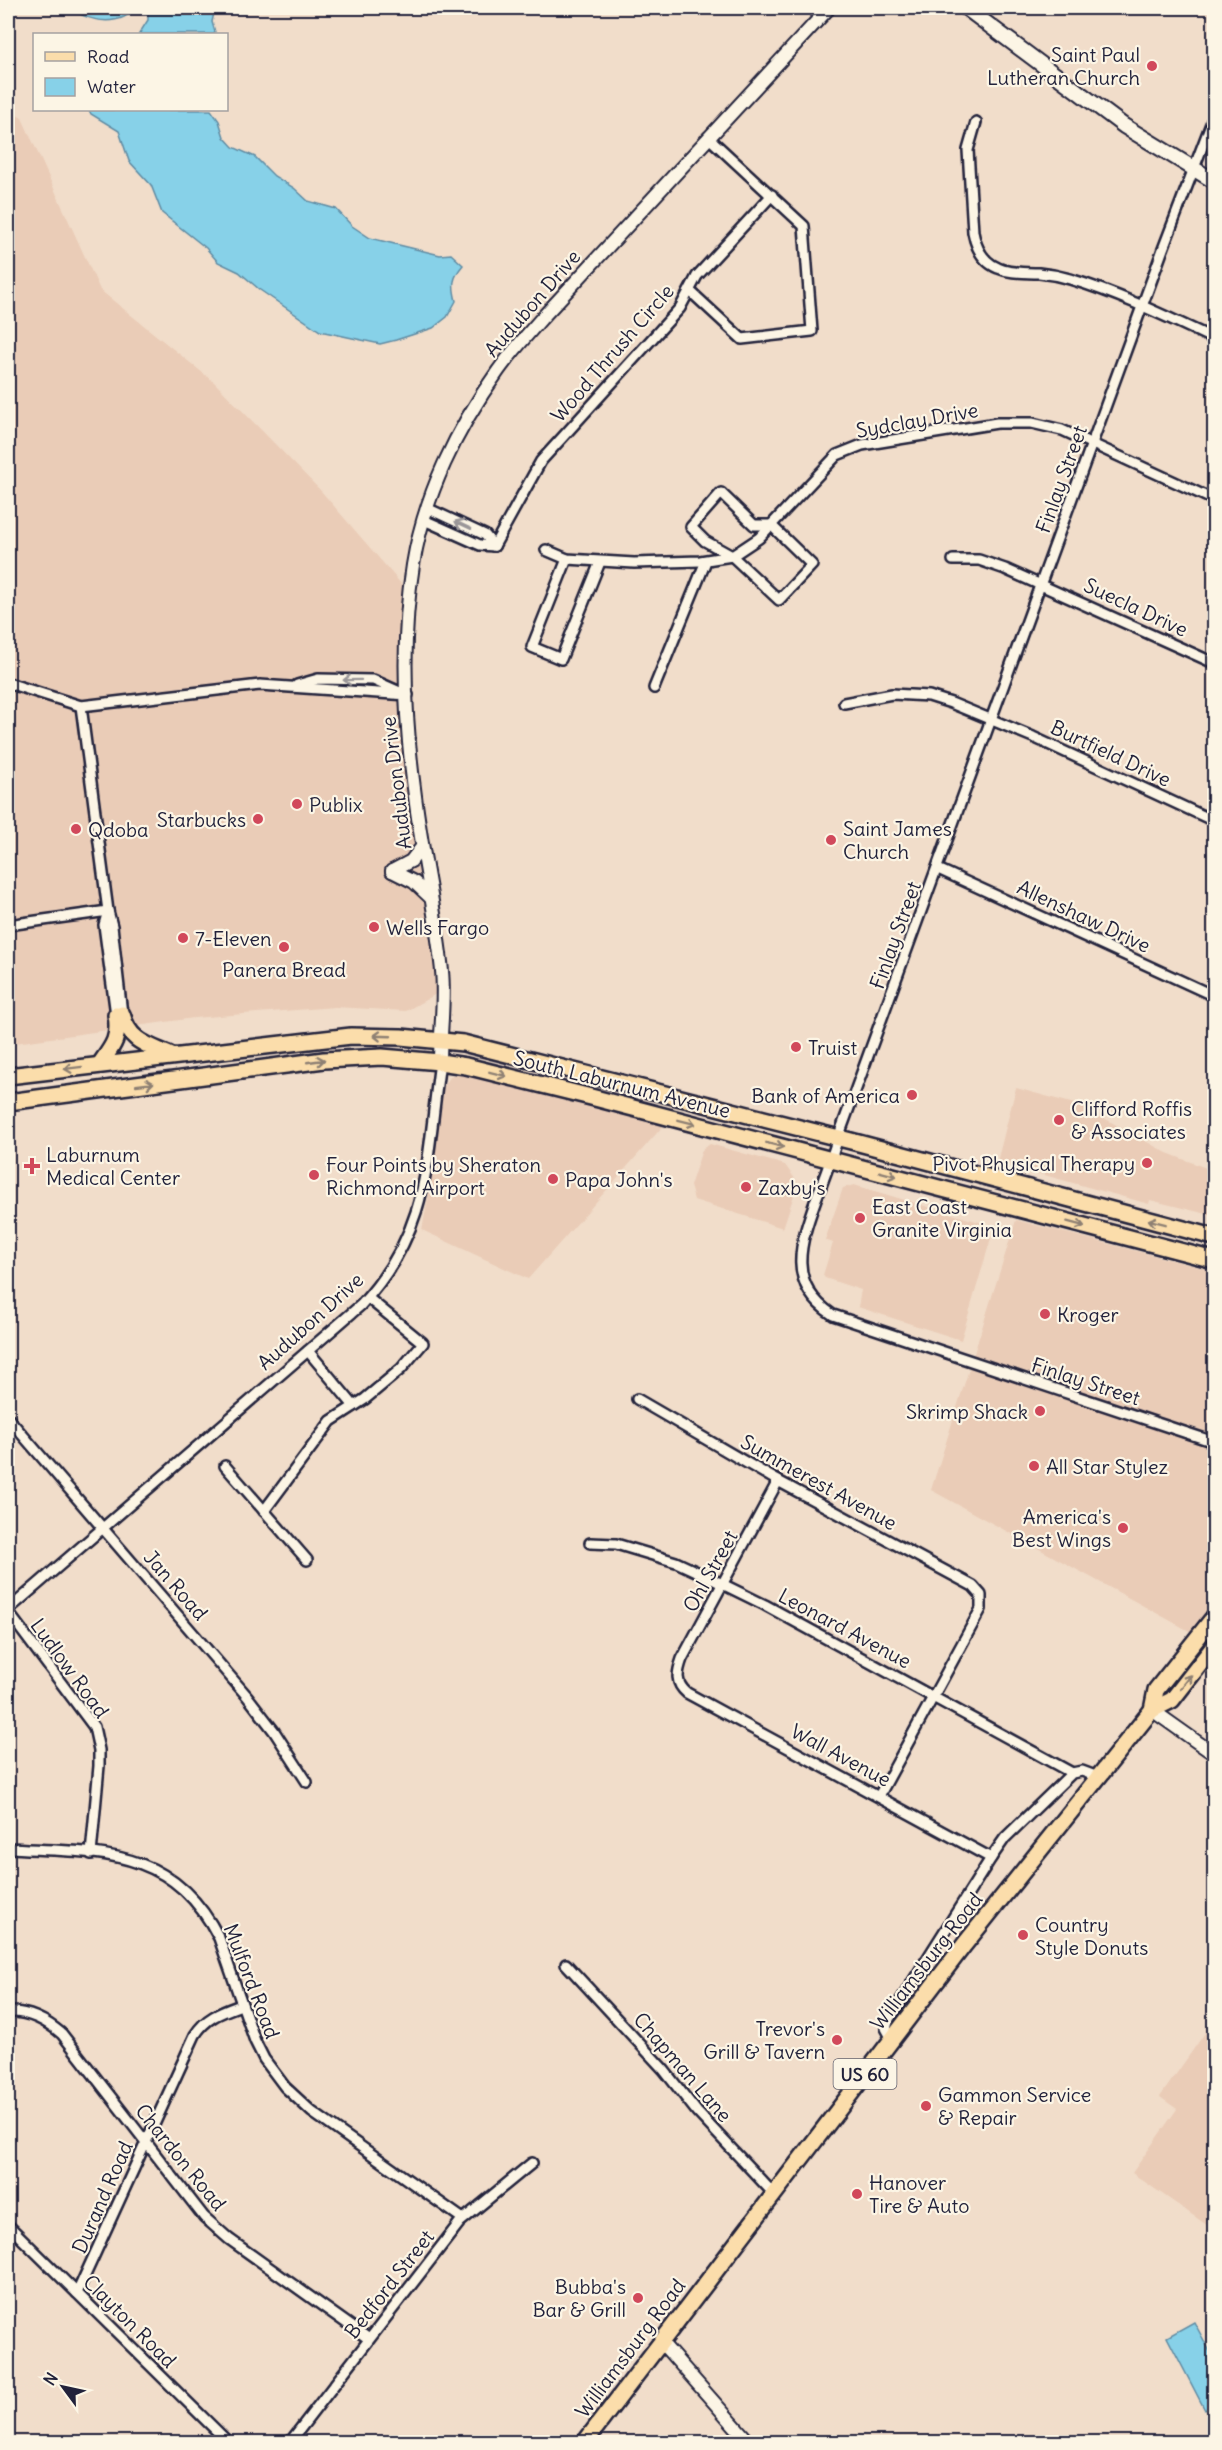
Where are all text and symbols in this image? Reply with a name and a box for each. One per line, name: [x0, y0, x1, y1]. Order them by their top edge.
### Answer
legend: [33, 33, 228, 111]
place label: Saint Paul Lutheran Church: [987, 42, 1140, 90]
text: Road: [87, 45, 130, 68]
marker: Saint Paul Lutheran Church: [1145, 59, 1159, 73]
text: Water: [87, 75, 137, 98]
street label: Audubon Drive: [479, 244, 585, 362]
street label: Wood Thrush Circle: [545, 279, 679, 427]
street label: Sydclay Drive: [854, 397, 980, 443]
street label: Finlay Street: [1030, 422, 1092, 536]
one-way arrow: [455, 518, 473, 530]
street label: Suecla Drive: [1080, 572, 1192, 642]
one-way arrow: [343, 674, 363, 686]
street label: Burtfield Drive: [1047, 714, 1175, 792]
street label: Audubon Drive: [375, 715, 417, 851]
place label: Publix: [309, 792, 363, 817]
marker: Publix: [290, 797, 304, 811]
place label: Starbucks: [157, 807, 246, 832]
marker: Starbucks: [251, 812, 265, 826]
place label: Saint James Church: [843, 816, 952, 864]
place label: Qdoba: [88, 817, 149, 842]
marker: Qdoba: [69, 822, 83, 836]
marker: Saint James Church: [824, 833, 838, 847]
street label: Allenshaw Drive: [1013, 874, 1155, 958]
street label: Finlay Street: [864, 878, 926, 992]
place label: Wells Fargo: [386, 915, 489, 940]
marker: Wells Fargo: [367, 920, 381, 934]
place label: 7-Eleven: [195, 926, 272, 951]
marker: 7-Eleven: [176, 931, 190, 945]
marker: Panera Bread: [277, 940, 291, 954]
place label: Panera Bread: [222, 957, 346, 982]
one-way arrow: [372, 1031, 392, 1042]
place label: Truist: [808, 1035, 858, 1060]
marker: Truist: [789, 1040, 803, 1054]
street label: South Laburnum Avenue: [511, 1045, 733, 1123]
one-way arrow: [306, 1056, 326, 1067]
one-way arrow: [63, 1063, 83, 1074]
one-way arrow: [488, 1068, 507, 1080]
one-way arrow: [134, 1078, 154, 1089]
place label: Bank of America: [751, 1083, 900, 1108]
marker: Bank of America: [905, 1088, 919, 1102]
place label: Clifford Roffis & Associates: [1071, 1096, 1192, 1144]
marker: Clifford Roffis & Associates: [1052, 1113, 1066, 1127]
one-way arrow: [677, 1116, 696, 1128]
one-way arrow: [766, 1139, 785, 1151]
place label: Laburnum Medical Center: [46, 1142, 180, 1190]
place label: Pivot Physical Therapy: [932, 1151, 1135, 1176]
place label: Four Points by Sheraton Richmond Airport: [326, 1152, 541, 1200]
marker: Pivot Physical Therapy: [1140, 1156, 1154, 1170]
marker: Laburnum Medical Center: [23, 1157, 41, 1175]
place label: Papa John's: [565, 1167, 673, 1192]
marker: Four Points by Sheraton Richmond Airport: [307, 1168, 321, 1182]
one-way arrow: [878, 1169, 897, 1181]
marker: Papa John's: [546, 1172, 560, 1186]
place label: Zaxby's: [758, 1175, 826, 1200]
marker: Zaxby's: [739, 1180, 753, 1194]
place label: East Coast Granite Virginia: [872, 1194, 1012, 1242]
marker: East Coast Granite Virginia: [853, 1211, 867, 1225]
one-way arrow: [1148, 1215, 1167, 1227]
one-way arrow: [1066, 1219, 1085, 1230]
street label: Audubon Drive: [252, 1267, 368, 1375]
place label: Kroger: [1057, 1302, 1119, 1327]
marker: Kroger: [1038, 1307, 1052, 1321]
street label: Finlay Street: [1029, 1352, 1144, 1410]
place label: Skrimp Shack: [906, 1399, 1028, 1424]
marker: Skrimp Shack: [1033, 1404, 1047, 1418]
street label: Summerest Avenue: [737, 1429, 901, 1535]
place label: All Star Stylez: [1046, 1454, 1168, 1479]
marker: All Star Stylez: [1027, 1459, 1041, 1473]
place label: America's Best Wings: [1012, 1504, 1111, 1552]
marker: America's Best Wings: [1116, 1521, 1130, 1535]
street label: Ohl Street: [677, 1526, 743, 1616]
street label: Jan Road: [139, 1545, 213, 1625]
street label: Leonard Avenue: [774, 1583, 916, 1673]
street label: Ludlow Road: [25, 1613, 115, 1723]
one-way arrow: [1180, 1674, 1193, 1690]
street label: Wall Avenue: [787, 1718, 895, 1792]
street label: Williamsburg Road: [865, 1887, 988, 2035]
place label: Country Style Donuts: [1035, 1912, 1148, 1960]
street label: Mulford Road: [219, 1920, 285, 2042]
marker: Country Style Donuts: [1016, 1928, 1030, 1942]
street label: Chapman Lane: [629, 2007, 737, 2127]
place label: Trevor's Grill & Tavern: [703, 2016, 825, 2064]
marker: Trevor's Grill & Tavern: [830, 2033, 844, 2047]
road number: US 60: [834, 2059, 896, 2089]
place label: Gammon Service & Repair: [938, 2082, 1091, 2130]
street label: Chardon Road: [130, 2098, 232, 2216]
marker: Gammon Service & Repair: [919, 2099, 933, 2113]
street label: Durand Road: [66, 2137, 138, 2257]
place label: Hanover Tire & Auto: [869, 2170, 970, 2218]
marker: Hanover Tire & Auto: [850, 2187, 864, 2201]
street label: Bedford Street: [339, 2224, 439, 2343]
street label: Clayton Road: [78, 2269, 182, 2373]
street label: Williamsburg Road: [570, 2273, 691, 2422]
place label: Bubba's Bar & Grill: [532, 2274, 626, 2322]
marker: Bubba's Bar & Grill: [631, 2291, 645, 2305]
north arrow: [33, 2357, 93, 2417]
text: N: [39, 2369, 62, 2389]

